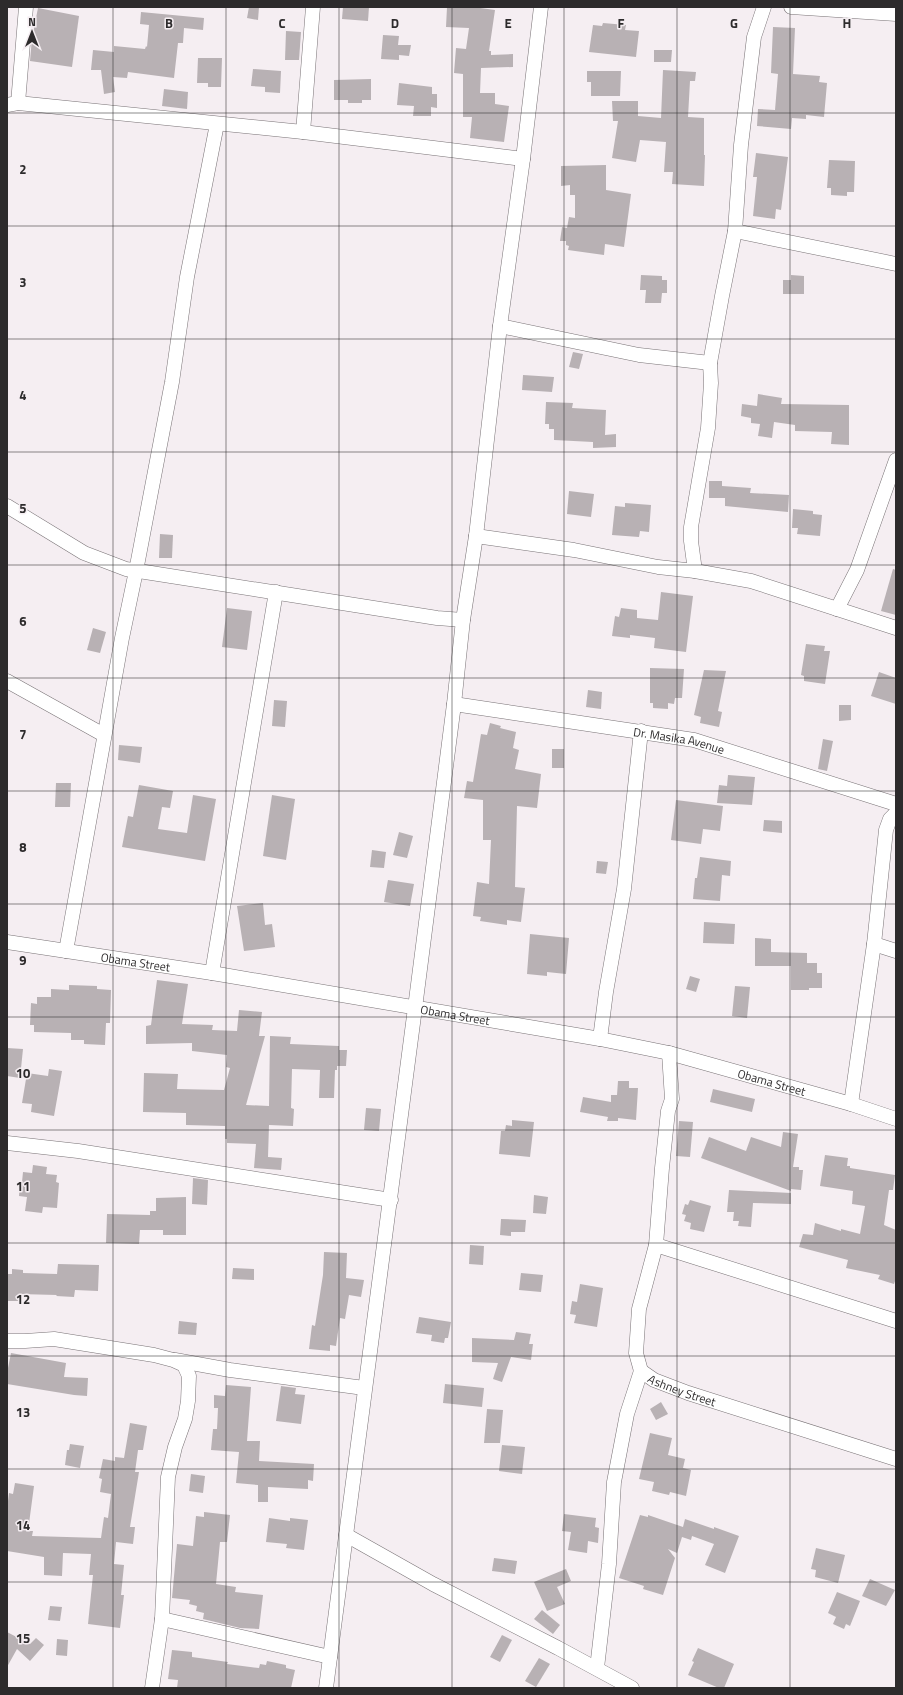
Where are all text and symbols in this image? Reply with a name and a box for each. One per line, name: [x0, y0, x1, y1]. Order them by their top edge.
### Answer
north arrow: [12, 12, 52, 52]
text: B: [165, 13, 173, 33]
text: C: [278, 13, 286, 33]
text: D: [391, 13, 399, 33]
text: E: [504, 13, 512, 33]
text: F: [618, 13, 625, 33]
text: G: [730, 13, 738, 33]
text: H: [843, 13, 851, 33]
text: N: [28, 14, 36, 30]
text: 2: [19, 159, 27, 179]
text: 3: [19, 272, 27, 292]
text: 4: [19, 385, 27, 405]
text: 5: [19, 498, 27, 518]
text: 6: [19, 611, 27, 631]
street label: Dr. Masika Avenue: [632, 722, 727, 759]
text: 7: [19, 724, 27, 744]
text: 8: [19, 837, 27, 857]
street label: Obama Street: [100, 947, 172, 976]
text: 9: [19, 950, 27, 970]
street label: Obama Street: [419, 999, 492, 1030]
text: 10: [16, 1063, 30, 1083]
street label: Obama Street: [735, 1063, 809, 1101]
text: 11: [16, 1176, 30, 1196]
text: 12: [16, 1289, 30, 1309]
street label: Ashney Street: [644, 1369, 719, 1411]
text: 13: [16, 1402, 30, 1422]
text: 14: [16, 1515, 30, 1535]
text: 15: [16, 1628, 30, 1648]

